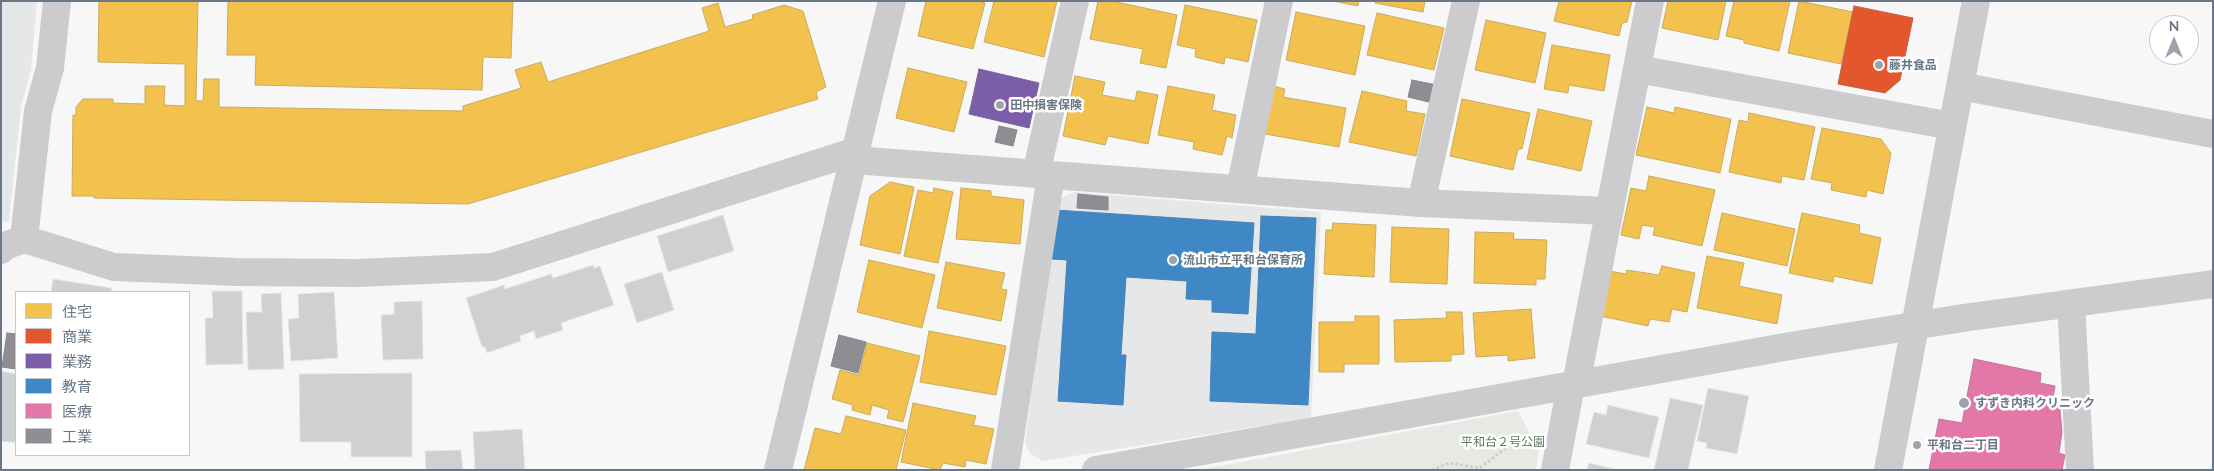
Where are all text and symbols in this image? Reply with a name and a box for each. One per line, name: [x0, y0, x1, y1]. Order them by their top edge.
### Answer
north arrow: [2149, 15, 2199, 65]
text: N: [2169, 17, 2179, 35]
place label: 藤井食品: [1889, 58, 1937, 72]
marker: 藤井食品: [1873, 59, 1885, 71]
place label: 田中損害保険: [1010, 98, 1082, 112]
marker: 田中損害保険: [994, 99, 1006, 111]
place label: 流山市立平和台保育所: [1183, 253, 1303, 267]
marker: 流山市立平和台保育所: [1167, 254, 1179, 266]
legend: [15, 291, 190, 456]
text: 住宅: [62, 302, 92, 321]
text: 商業: [62, 327, 92, 346]
text: 業務: [62, 352, 92, 371]
text: 教育: [62, 377, 92, 396]
marker: すずき内科クリニック: [1957, 396, 1971, 410]
place label: すずき内科クリニック: [1975, 396, 2095, 410]
text: 医療: [62, 402, 92, 421]
text: 工業: [62, 427, 92, 446]
park label: 平和台２号公園: [1461, 435, 1545, 449]
place label: 平和台二丁目: [1927, 438, 1999, 452]
marker: 平和台二丁目: [1911, 439, 1923, 451]

